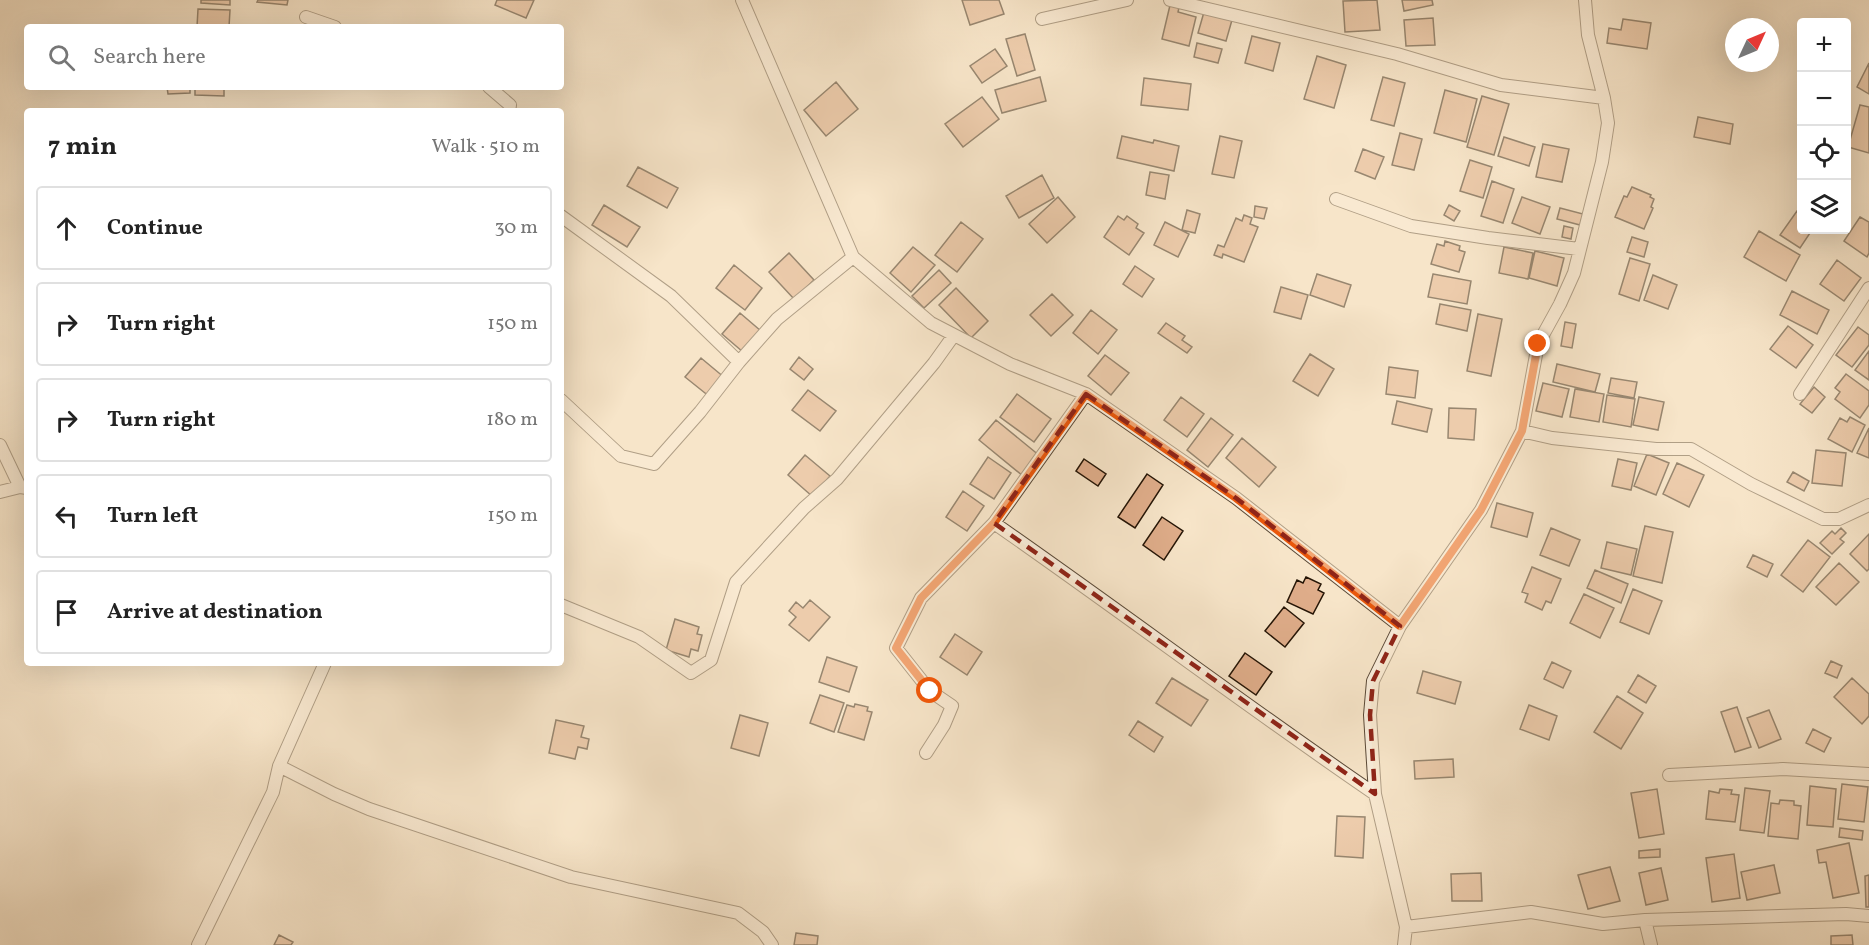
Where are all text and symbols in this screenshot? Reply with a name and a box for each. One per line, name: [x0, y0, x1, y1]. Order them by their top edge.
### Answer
north arrow: [1725, 18, 1779, 72]
map controls: [1797, 18, 1851, 234]
button: +: [1797, 18, 1851, 72]
search box: [24, 24, 564, 90]
icon: search: [45, 41, 78, 74]
text: Search here: [93, 42, 206, 73]
button: −: [1797, 72, 1851, 126]
button: locate: [1797, 126, 1851, 180]
text: 7 min: [48, 129, 117, 165]
text: Walk · 510 m: [431, 133, 540, 161]
button: layers: [1797, 180, 1851, 234]
icon: ahead: [50, 212, 83, 245]
text: Continue: [107, 213, 203, 244]
text: 30 m: [494, 214, 538, 242]
icon: right: [50, 308, 83, 341]
text: Turn right: [107, 309, 215, 340]
text: 150 m: [487, 310, 538, 338]
route end: [1524, 330, 1550, 356]
icon: right: [50, 404, 83, 437]
text: Turn right: [107, 405, 215, 436]
text: 180 m: [486, 406, 538, 434]
icon: left: [50, 500, 83, 533]
text: Turn left: [107, 501, 198, 532]
text: 150 m: [487, 502, 538, 530]
icon: arrive: [50, 596, 83, 629]
text: Arrive at destination: [107, 597, 323, 628]
route start: [916, 677, 942, 703]

